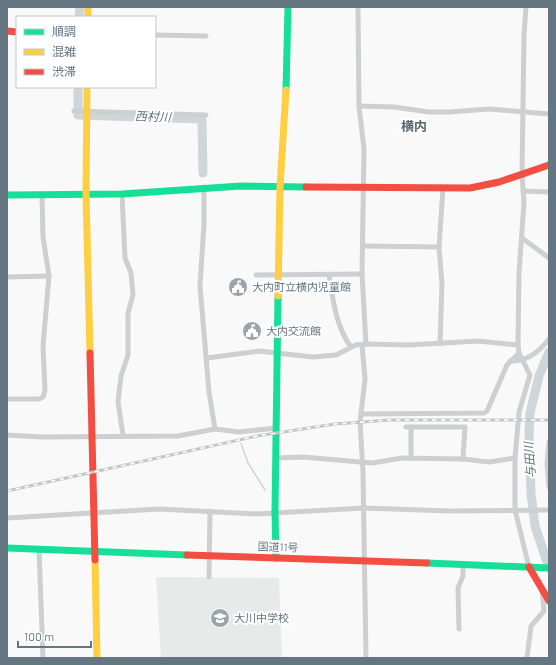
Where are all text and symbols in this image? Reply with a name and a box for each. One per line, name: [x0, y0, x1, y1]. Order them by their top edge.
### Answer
legend: [16, 16, 156, 88]
text: 順調: [52, 24, 76, 38]
text: 混雑: [52, 44, 76, 58]
text: 渋滞: [52, 64, 76, 78]
water label: 西村川: [135, 108, 173, 124]
district label: 横内: [401, 118, 427, 134]
public building icon: 大内町立横内児童館: [227, 276, 249, 298]
place label: 大内町立横内児童館: [252, 280, 351, 293]
public building icon: 大内交流館: [241, 320, 263, 342]
place label: 大内交流館: [266, 324, 321, 337]
water label: 与田川: [521, 440, 537, 479]
street label: 国道11号: [257, 539, 299, 554]
school or university icon: 大川中学校: [209, 607, 231, 629]
place label: 大川中学校: [234, 611, 289, 624]
scale bar: [18, 623, 91, 649]
text: 100 m: [24, 629, 54, 643]

